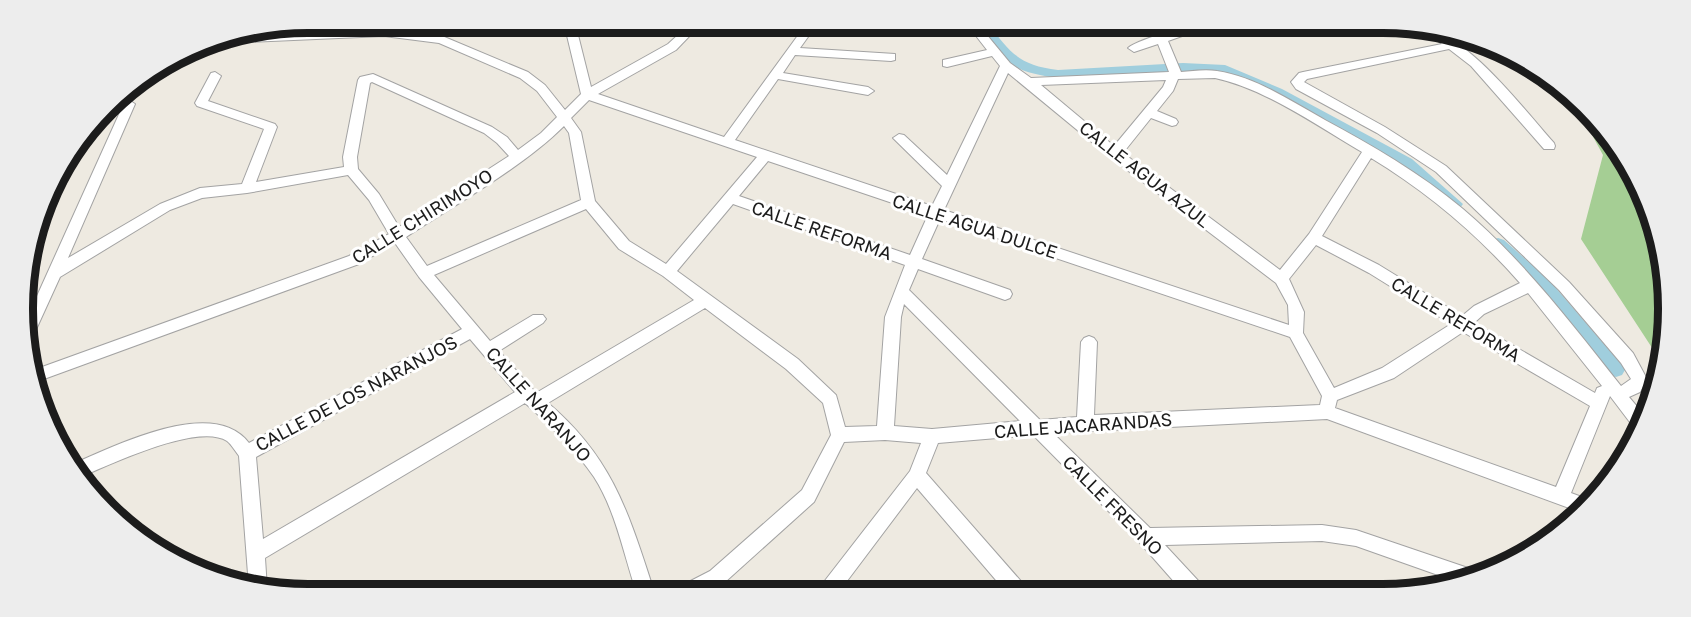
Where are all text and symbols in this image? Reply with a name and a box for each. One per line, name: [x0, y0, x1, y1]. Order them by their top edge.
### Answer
street label: CALLE AGUA AZUL: [1075, 116, 1215, 232]
street label: CALLE CHIRIMOYO: [347, 164, 497, 268]
street label: CALLE AGUA DULCE: [890, 189, 1060, 263]
street label: CALLE REFORMA: [749, 196, 895, 264]
street label: CALLE REFORMA: [1387, 272, 1525, 366]
street label: CALLE DE LOS NARANJOS: [251, 330, 461, 456]
street label: CALLE NARANJO: [482, 342, 596, 466]
street label: CALLE JACARANDAS: [993, 408, 1173, 442]
street label: CALLE FRESNO: [1058, 450, 1168, 560]

